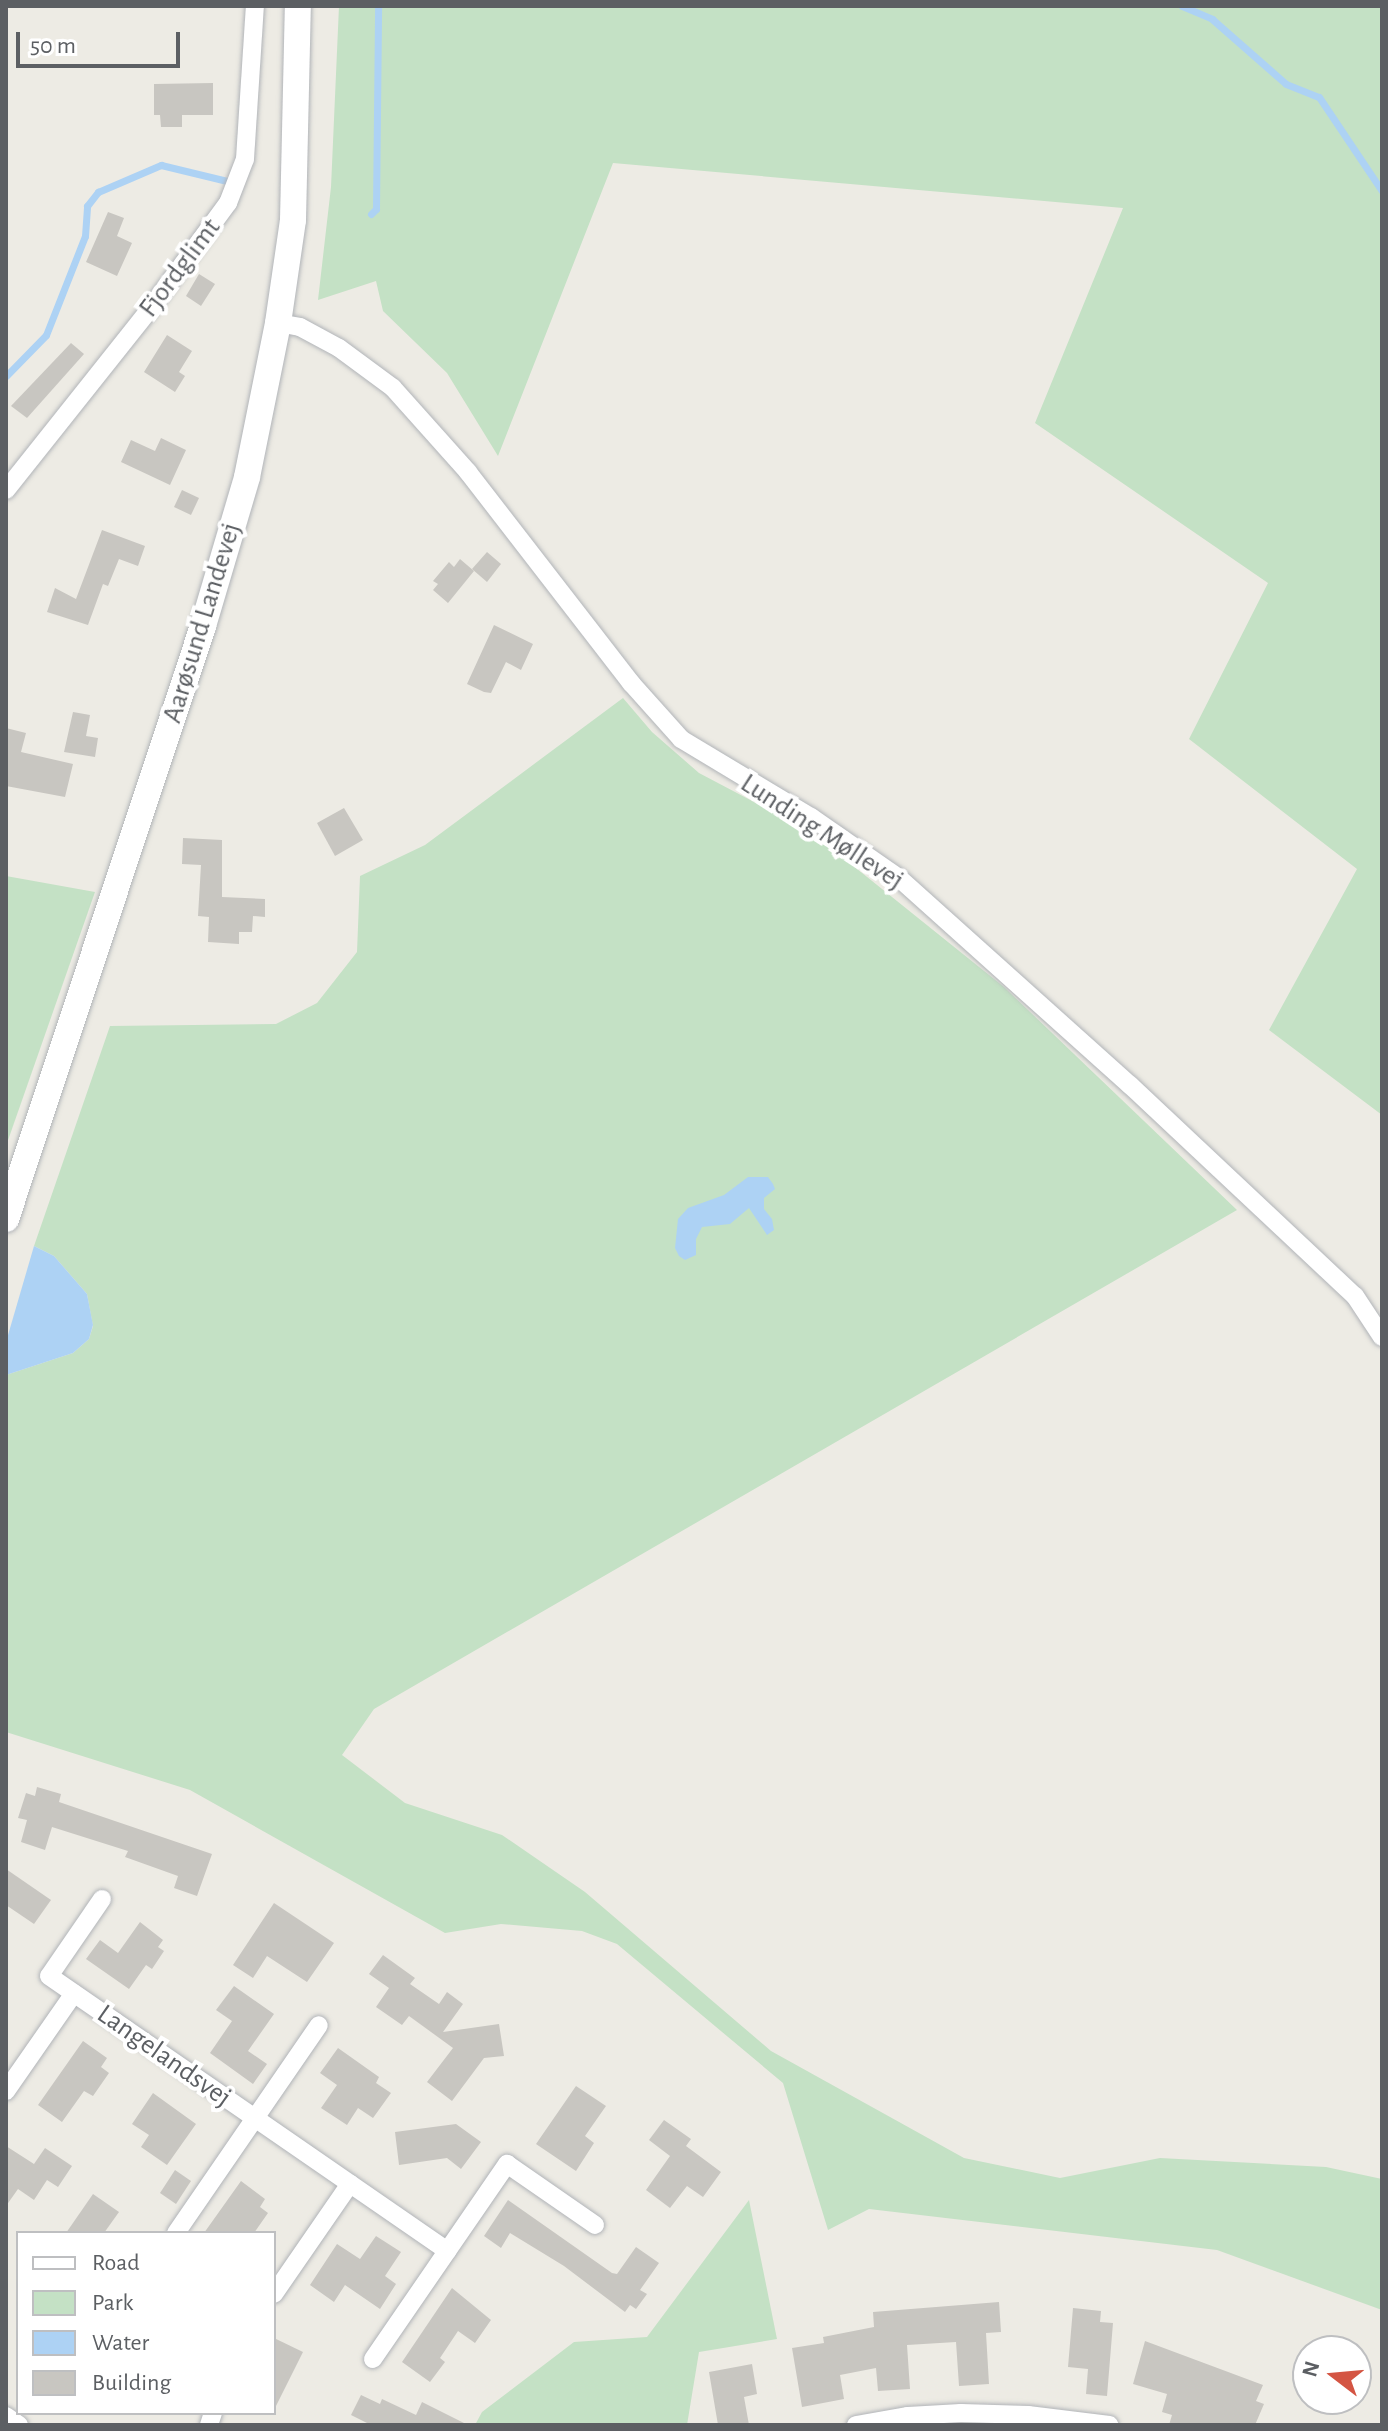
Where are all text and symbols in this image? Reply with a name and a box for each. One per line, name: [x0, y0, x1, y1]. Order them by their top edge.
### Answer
scale bar: [20, 16, 184, 66]
text: 50 m: [30, 34, 76, 58]
street label: Fjordglimt: [132, 212, 228, 324]
street label: Aarøsund Landevej: [156, 519, 248, 727]
street label: Lunding Møllevej: [734, 767, 910, 897]
street label: Langelandsvej: [90, 1998, 238, 2114]
legend: [16, 2231, 276, 2415]
text: Road: [92, 2251, 140, 2275]
text: Park: [92, 2291, 133, 2315]
text: Water: [92, 2331, 149, 2355]
north arrow: [1292, 2335, 1372, 2415]
text: N: [1298, 2359, 1324, 2379]
text: Building: [92, 2371, 171, 2395]

